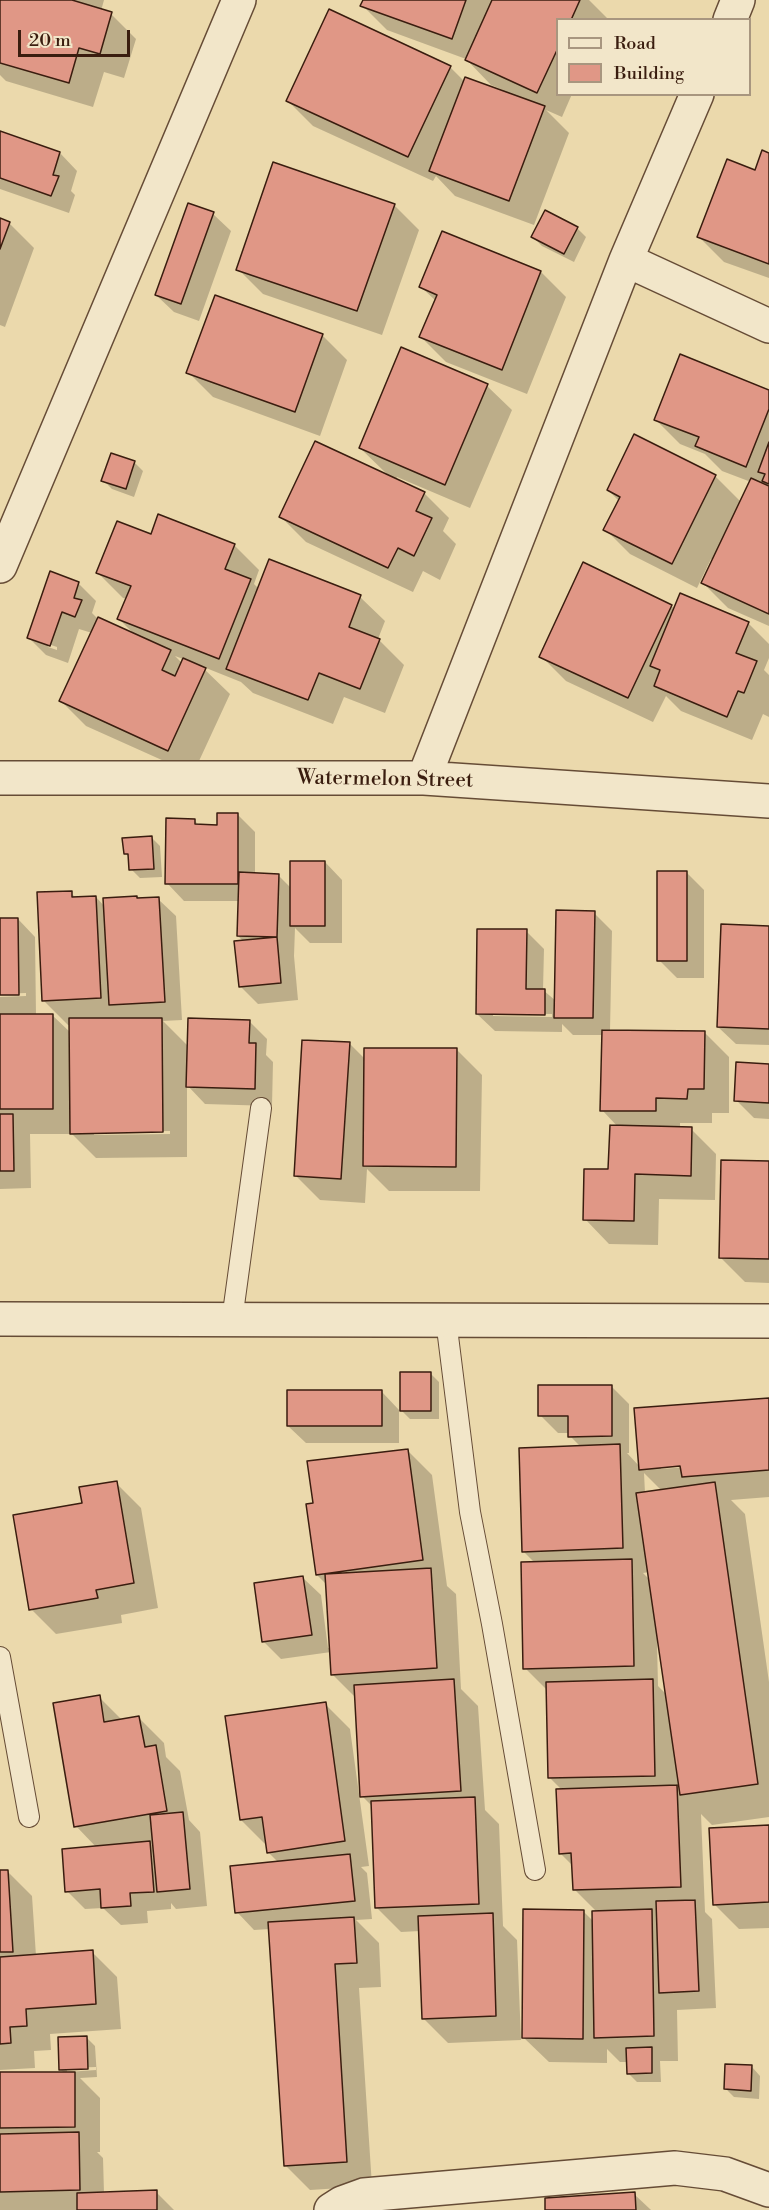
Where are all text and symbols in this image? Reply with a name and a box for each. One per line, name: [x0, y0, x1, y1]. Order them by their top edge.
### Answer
scale bar: [21, 18, 134, 56]
legend: [556, 18, 751, 96]
text: 20 m: [29, 29, 71, 52]
text: Road: [614, 32, 656, 55]
text: Building: [614, 62, 684, 85]
street label: Watermelon Street: [296, 766, 474, 794]

